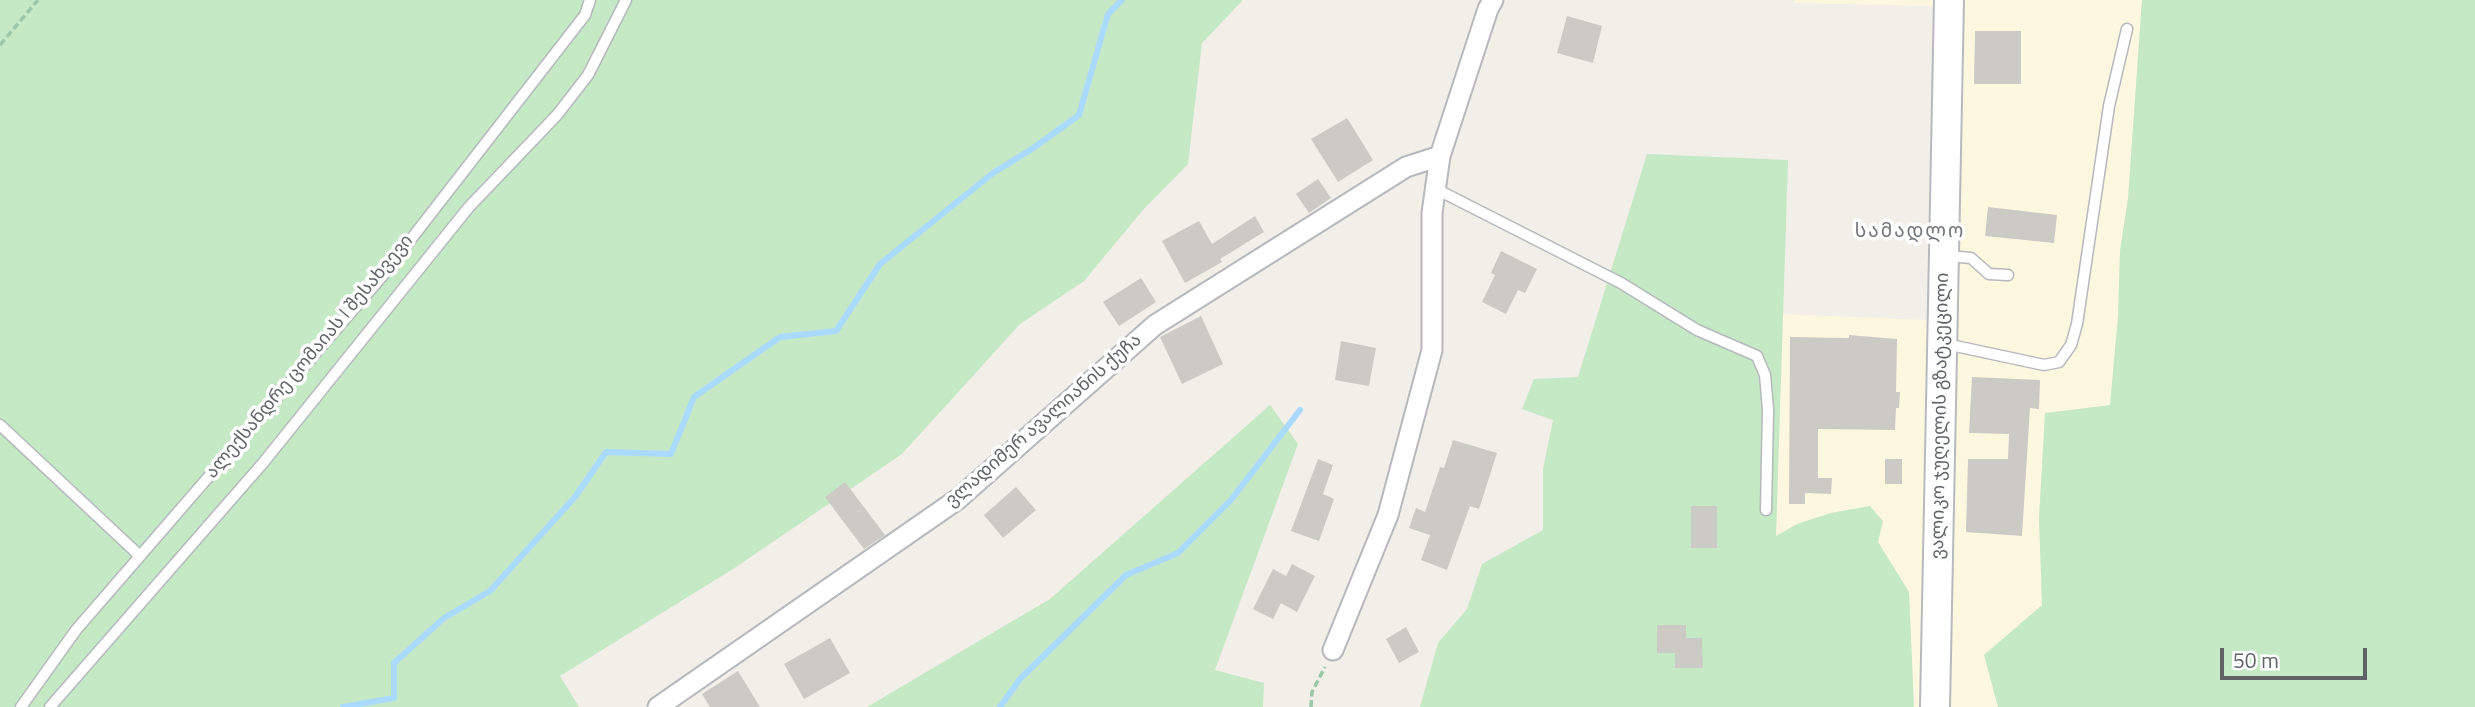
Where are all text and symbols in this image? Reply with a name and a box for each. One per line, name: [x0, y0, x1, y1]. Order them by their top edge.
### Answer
district label: სამადლო: [1856, 221, 1964, 243]
street label: ალექსანდრე ცომაიას I შესახვევი: [202, 231, 418, 483]
street label: ვალიკო ჯუღელის გზატკეცილი: [1928, 272, 1954, 560]
street label: ვლადიმერ ავალიანის ქუჩა: [941, 330, 1147, 512]
scale bar: [2223, 634, 2370, 678]
text: 50 m: [2233, 644, 2279, 676]

